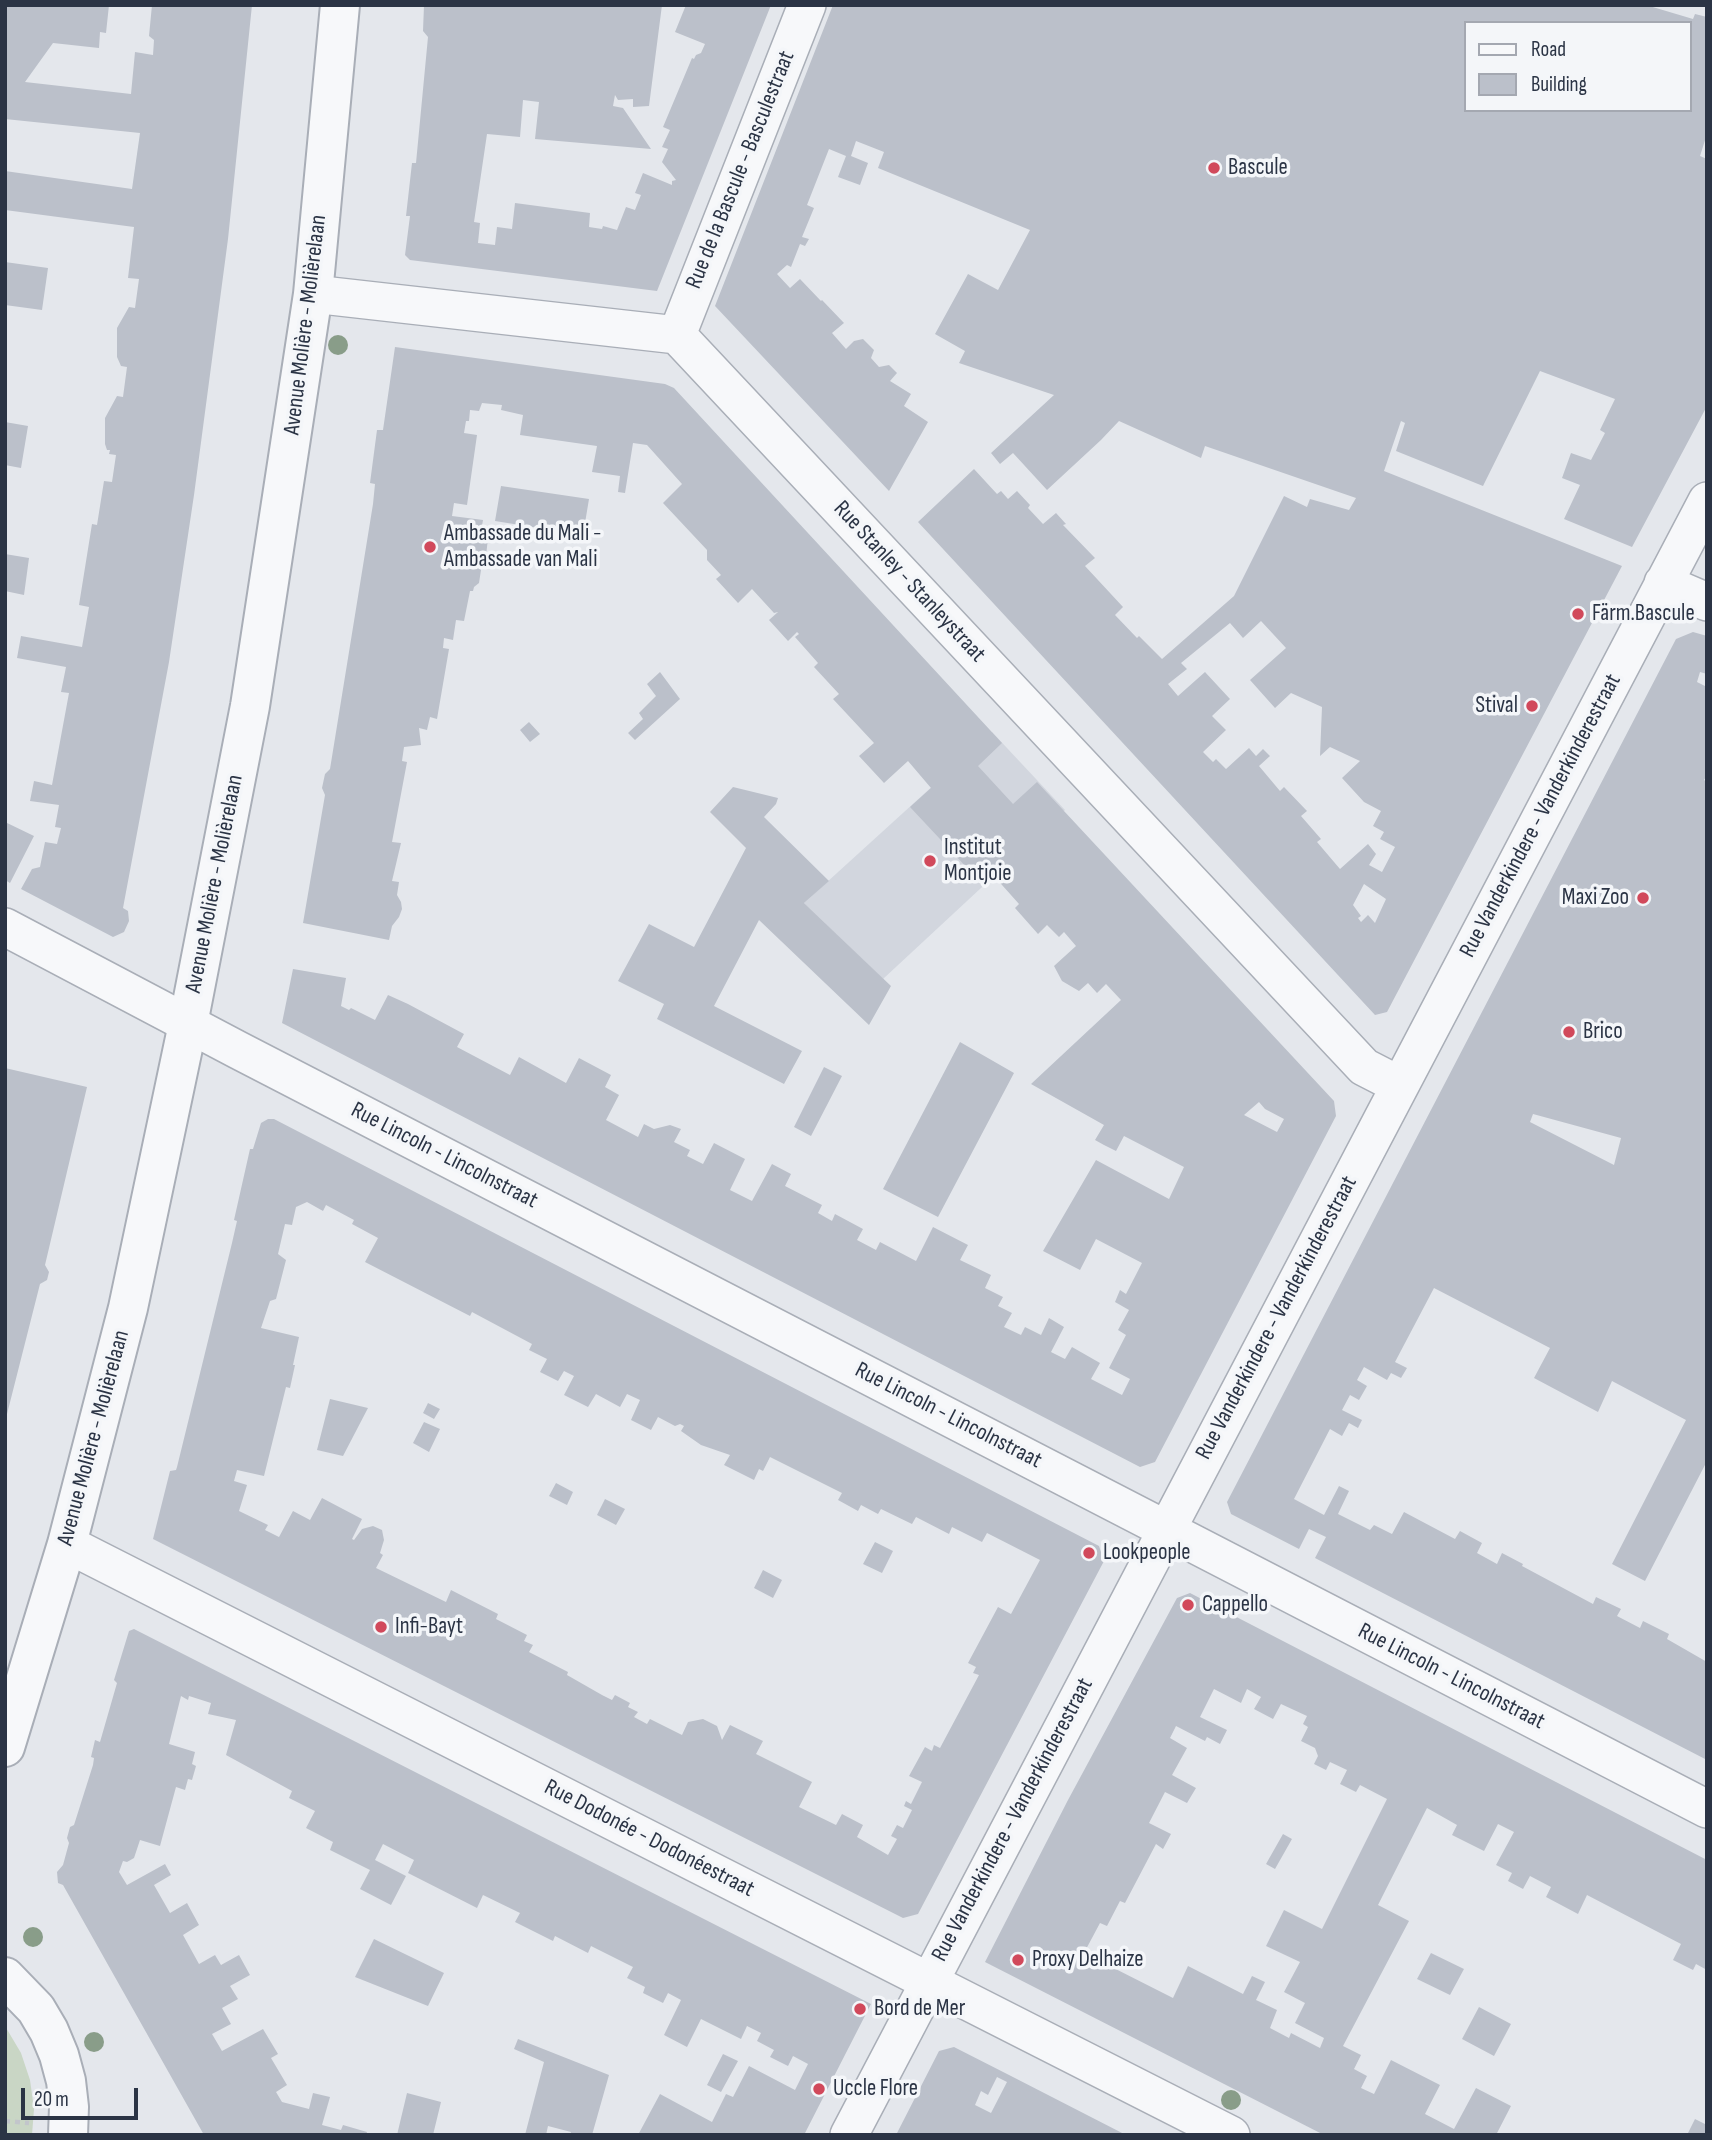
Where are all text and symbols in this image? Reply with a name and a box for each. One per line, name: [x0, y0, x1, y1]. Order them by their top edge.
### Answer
legend: [1464, 21, 1691, 112]
text: Road: [1531, 37, 1566, 62]
street label: Rue de la Bascule - Basculestraat: [681, 47, 801, 293]
text: Building: [1531, 72, 1587, 97]
place label: Bascule: [1228, 154, 1288, 182]
marker: Bascule: [1206, 160, 1222, 176]
street label: Avenue Molière - Molièrelaan: [279, 213, 333, 437]
street label: Rue Stanley - Stanleystraat: [827, 496, 991, 668]
place label: Ambassade du Mali - Ambassade van Mali: [444, 520, 601, 574]
marker: Ambassade du Mali - Ambassade van Mali: [422, 539, 438, 555]
place label: Färm.Bascule: [1592, 600, 1695, 628]
marker: Färm.Bascule: [1570, 606, 1586, 622]
street label: Rue Vanderkindere - Vanderkinderestraat: [1454, 670, 1628, 962]
place label: Stival: [1475, 692, 1518, 720]
marker: Stival: [1524, 698, 1540, 714]
street label: Avenue Molière - Molièrelaan: [180, 773, 250, 995]
place label: Institut Montjoie: [944, 834, 1011, 888]
marker: Institut Montjoie: [922, 853, 938, 869]
place label: Maxi Zoo: [1562, 884, 1629, 912]
marker: Maxi Zoo: [1635, 890, 1651, 906]
place label: Brico: [1583, 1018, 1623, 1046]
marker: Brico: [1561, 1024, 1577, 1040]
street label: Rue Lincoln - Lincolnstraat: [346, 1097, 542, 1215]
street label: Rue Vanderkindere - Vanderkinderestraat: [1190, 1172, 1364, 1464]
street label: Avenue Molière - Molièrelaan: [52, 1327, 136, 1549]
street label: Rue Lincoln - Lincolnstraat: [850, 1357, 1046, 1475]
place label: Lookpeople: [1103, 1539, 1190, 1567]
marker: Lookpeople: [1081, 1545, 1097, 1561]
place label: Cappello: [1202, 1591, 1268, 1619]
marker: Cappello: [1180, 1597, 1196, 1613]
place label: Infi-Bayt: [395, 1613, 463, 1641]
street label: Rue Lincoln - Lincolnstraat: [1353, 1618, 1549, 1736]
marker: Infi-Bayt: [373, 1619, 389, 1635]
street label: Rue Vanderkindere - Vanderkinderestraat: [926, 1674, 1100, 1966]
street label: Rue Dodonée - Dodonéestraat: [539, 1774, 759, 1904]
place label: Proxy Delhaize: [1032, 1946, 1144, 1974]
marker: Proxy Delhaize: [1010, 1952, 1026, 1968]
place label: Bord de Mer: [874, 1995, 965, 2023]
marker: Bord de Mer: [852, 2001, 868, 2017]
scale bar: [24, 2074, 142, 2118]
place label: Uccle Flore: [833, 2075, 918, 2103]
marker: Uccle Flore: [811, 2081, 827, 2097]
text: 20 m: [34, 2087, 69, 2112]

